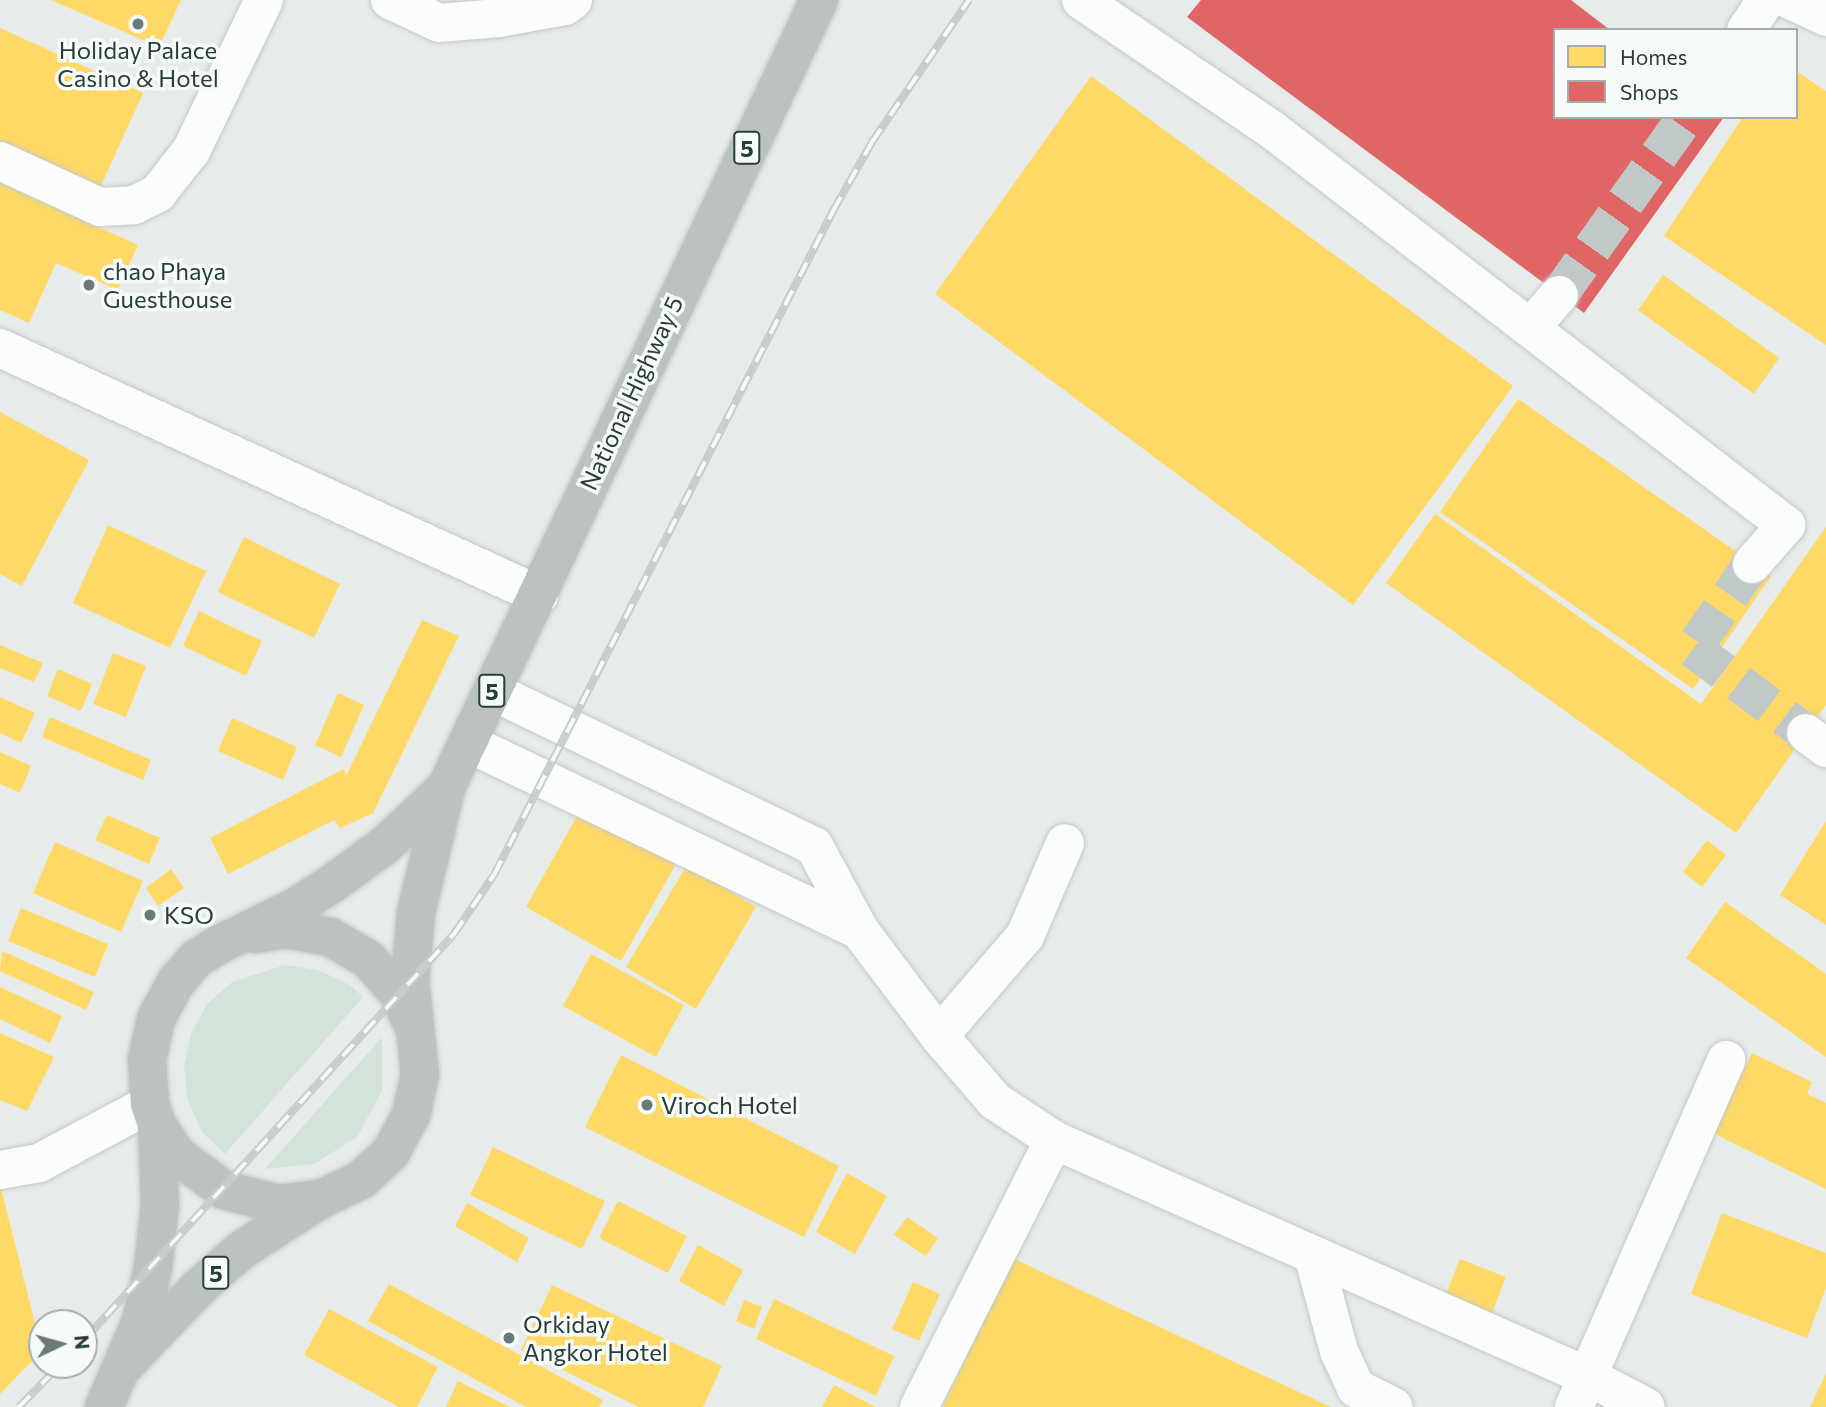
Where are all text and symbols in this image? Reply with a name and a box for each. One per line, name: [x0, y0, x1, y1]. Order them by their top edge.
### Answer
marker: Holiday Palace Casino & Hotel: [130, 16, 146, 32]
legend: [1553, 28, 1798, 119]
place label: Holiday Palace Casino & Hotel: [57, 36, 219, 92]
text: Homes: [1620, 44, 1687, 69]
text: Shops: [1620, 79, 1679, 104]
road number: 5: [733, 128, 761, 168]
place label: chao Phaya Guesthouse: [103, 257, 232, 313]
marker: chao Phaya Guesthouse: [81, 277, 97, 293]
street label: National Highway 5: [573, 291, 689, 495]
road number: 5: [478, 671, 506, 710]
place label: KSO: [164, 901, 214, 929]
marker: KSO: [142, 907, 158, 923]
place label: Viroch Hotel: [661, 1091, 798, 1119]
marker: Viroch Hotel: [639, 1097, 655, 1113]
road number: 5: [202, 1254, 230, 1292]
north arrow: [28, 1309, 98, 1379]
place label: Orkiday Angkor Hotel: [523, 1310, 668, 1366]
marker: Orkiday Angkor Hotel: [501, 1330, 517, 1346]
text: N: [70, 1334, 95, 1350]

